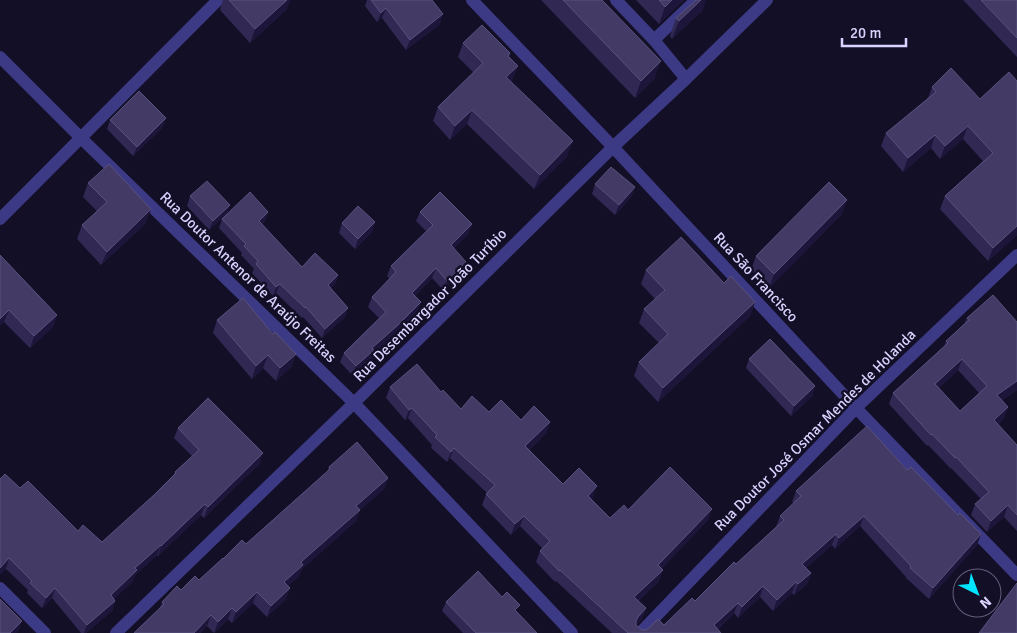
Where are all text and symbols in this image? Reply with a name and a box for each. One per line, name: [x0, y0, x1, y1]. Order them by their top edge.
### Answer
scale bar: [842, 15, 906, 47]
text: 20 m: [850, 24, 881, 42]
street label: Rua Doutor Antenor de Araújo Freitas: [156, 188, 340, 366]
street label: Rua Desembargador João Turíbio: [350, 225, 510, 385]
street label: Rua São Francisco: [710, 228, 802, 326]
street label: Rua Doutor José Osmar Mendes de Holanda: [711, 326, 919, 534]
north arrow: [952, 568, 1002, 618]
text: N: [976, 593, 995, 612]

